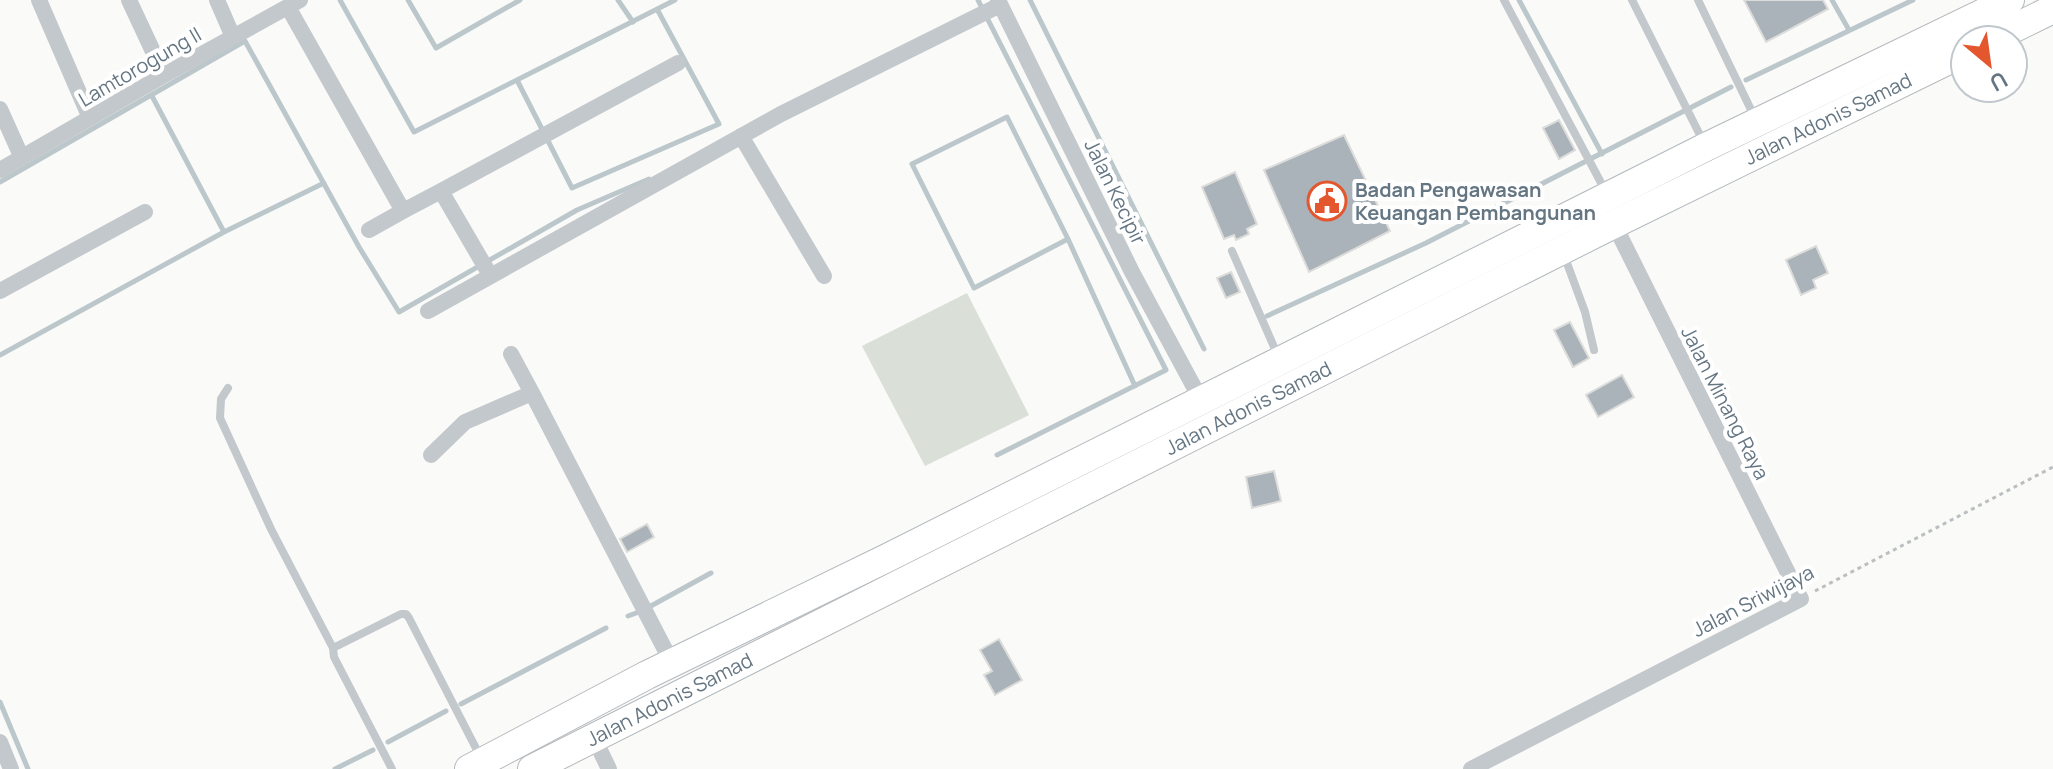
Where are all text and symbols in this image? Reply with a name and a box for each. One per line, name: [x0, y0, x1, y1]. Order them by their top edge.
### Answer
street label: Lamtorogung II: [74, 21, 206, 113]
north arrow: [1949, 24, 2029, 104]
text: U: [1984, 65, 2013, 98]
street label: Jalan Adonis Samad: [1740, 66, 1916, 171]
street label: Jalan Kecipir: [1078, 135, 1153, 249]
place label: Badan Pengawasan Keuangan Pembangunan: [1355, 176, 1596, 226]
public building icon: Badan Pengawasan Keuangan Pembangunan: [1306, 180, 1348, 222]
street label: Jalan Minang Raya: [1675, 322, 1776, 484]
street label: Jalan Adonis Samad: [1160, 355, 1336, 461]
street label: Jalan Sriwijaya: [1687, 558, 1818, 643]
street label: Jalan Adonis Samad: [582, 646, 757, 752]

